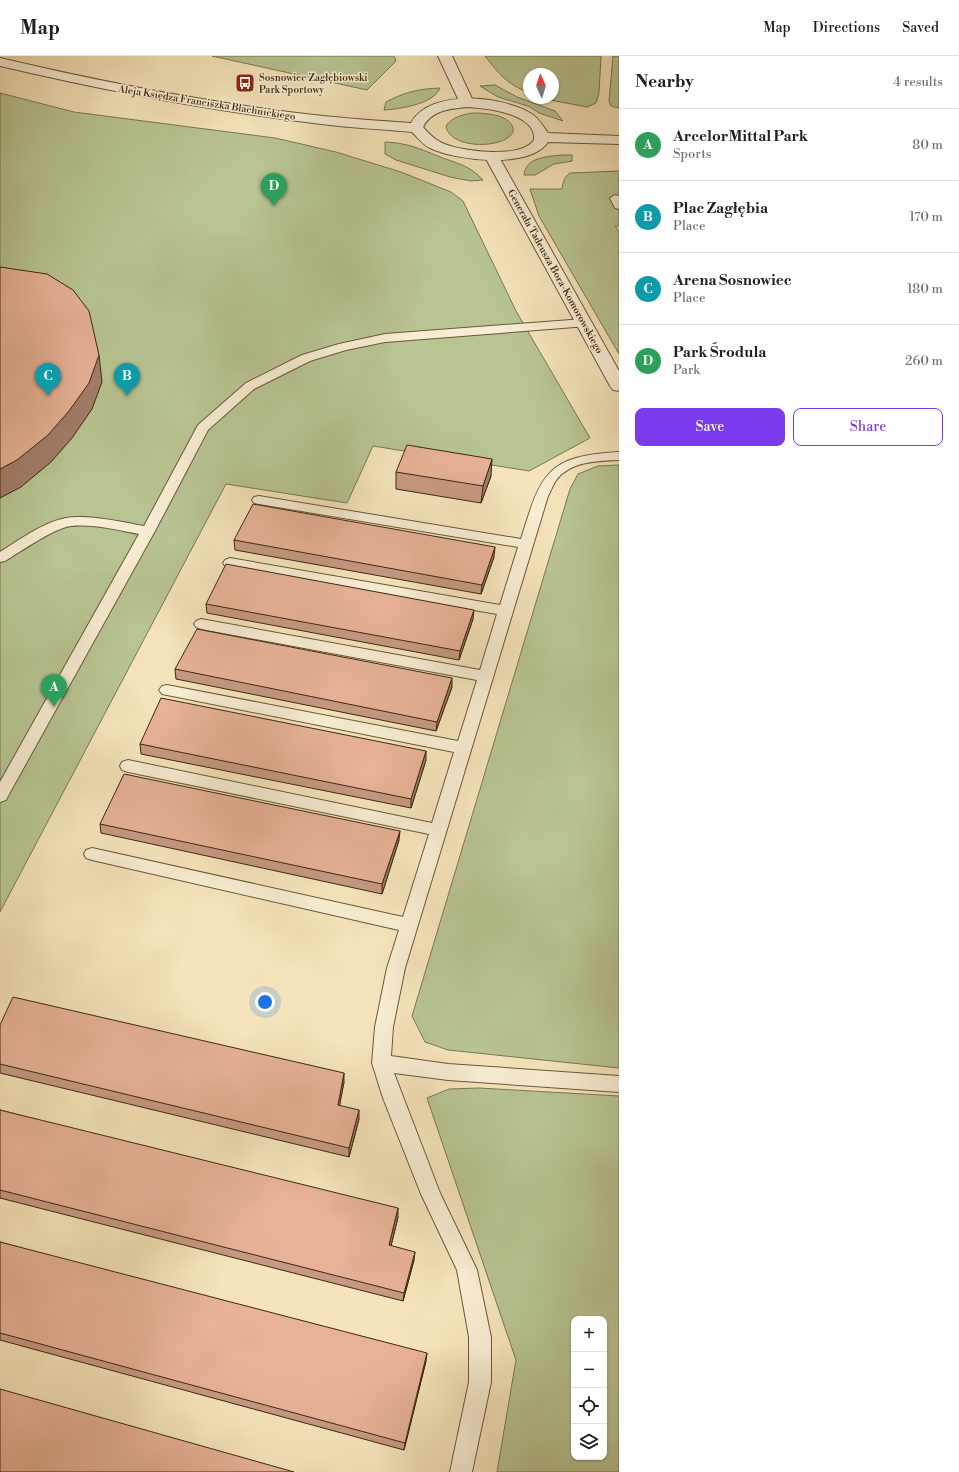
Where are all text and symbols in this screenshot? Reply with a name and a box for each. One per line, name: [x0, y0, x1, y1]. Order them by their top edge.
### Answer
text: Map: [20, 16, 60, 40]
text: Map: [763, 19, 791, 37]
text: Directions: [813, 19, 880, 37]
text: Saved: [902, 19, 939, 37]
north arrow: [523, 68, 559, 104]
text: Nearby: [635, 71, 694, 93]
bus stop icon: Sosnowiec Zagłębiowski Park Sportowy: [234, 72, 256, 94]
place label: Sosnowiec Zagłębiowski Park Sportowy: [259, 72, 368, 96]
text: 4 results: [893, 74, 943, 90]
street label: Aleja Księdza Franciszka Blachnickiego: [116, 83, 297, 123]
text: ArcelorMittal Park: [673, 127, 808, 146]
text: A: [643, 137, 653, 153]
text: 80 m: [912, 137, 943, 153]
text: Sports: [673, 146, 712, 162]
pin: D: [261, 173, 287, 206]
street label: Generała Tadeusza Bora-Komorowskiego: [505, 187, 606, 356]
text: Plac Zagłębia: [673, 199, 768, 218]
text: B: [643, 209, 653, 225]
text: 170 m: [909, 209, 943, 225]
text: Place: [673, 218, 705, 234]
text: Arena Sosnowiec: [673, 271, 792, 290]
text: C: [643, 281, 653, 297]
text: 180 m: [907, 281, 943, 297]
text: Place: [673, 290, 705, 306]
text: Park Środula: [673, 343, 766, 362]
text: D: [643, 353, 653, 369]
text: 260 m: [905, 353, 943, 369]
text: Park: [673, 362, 700, 378]
pin: C: [35, 363, 61, 396]
pin: B: [114, 363, 140, 396]
button: Save: [635, 408, 785, 446]
button: Share: [793, 408, 943, 446]
pin: A: [41, 674, 67, 707]
your location: [255, 992, 275, 1012]
map controls: [571, 1316, 607, 1460]
button: +: [571, 1316, 607, 1352]
button: −: [571, 1352, 607, 1388]
button: locate: [571, 1388, 607, 1424]
button: layers: [571, 1424, 607, 1460]

